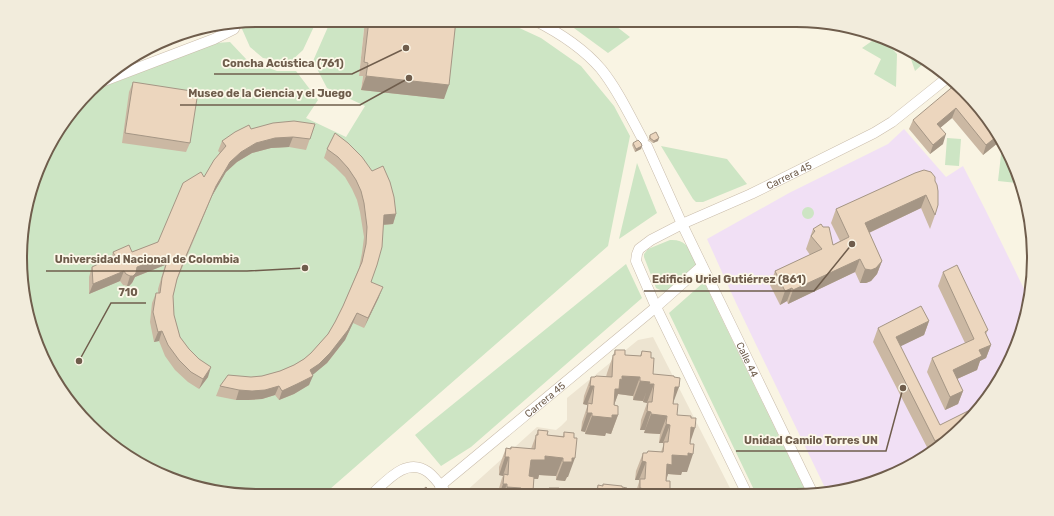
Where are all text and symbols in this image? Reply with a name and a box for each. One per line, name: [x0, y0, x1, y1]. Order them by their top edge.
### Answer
callout: Concha Acústica (761): [214, 51, 352, 74]
text: Concha Acústica (761): [222, 57, 344, 70]
callout: Museo de la Ciencia y el Juego: [180, 82, 360, 105]
text: Museo de la Ciencia y el Juego: [188, 87, 352, 100]
street label: Carrera 45: [765, 160, 814, 192]
callout: Universidad Nacional de Colombia: [46, 248, 247, 271]
text: Universidad Nacional de Colombia: [55, 253, 239, 266]
callout: Edificio Uriel Gutiérrez (861): [644, 268, 814, 291]
text: Edificio Uriel Gutiérrez (861): [652, 273, 806, 286]
callout: 710: [111, 280, 146, 303]
text: 710: [118, 286, 138, 299]
street label: Calle 44: [733, 340, 760, 379]
street label: Carrera 45: [523, 380, 568, 420]
callout: Unidad Camilo Torres UN: [736, 428, 886, 451]
text: Unidad Camilo Torres UN: [744, 434, 878, 447]

